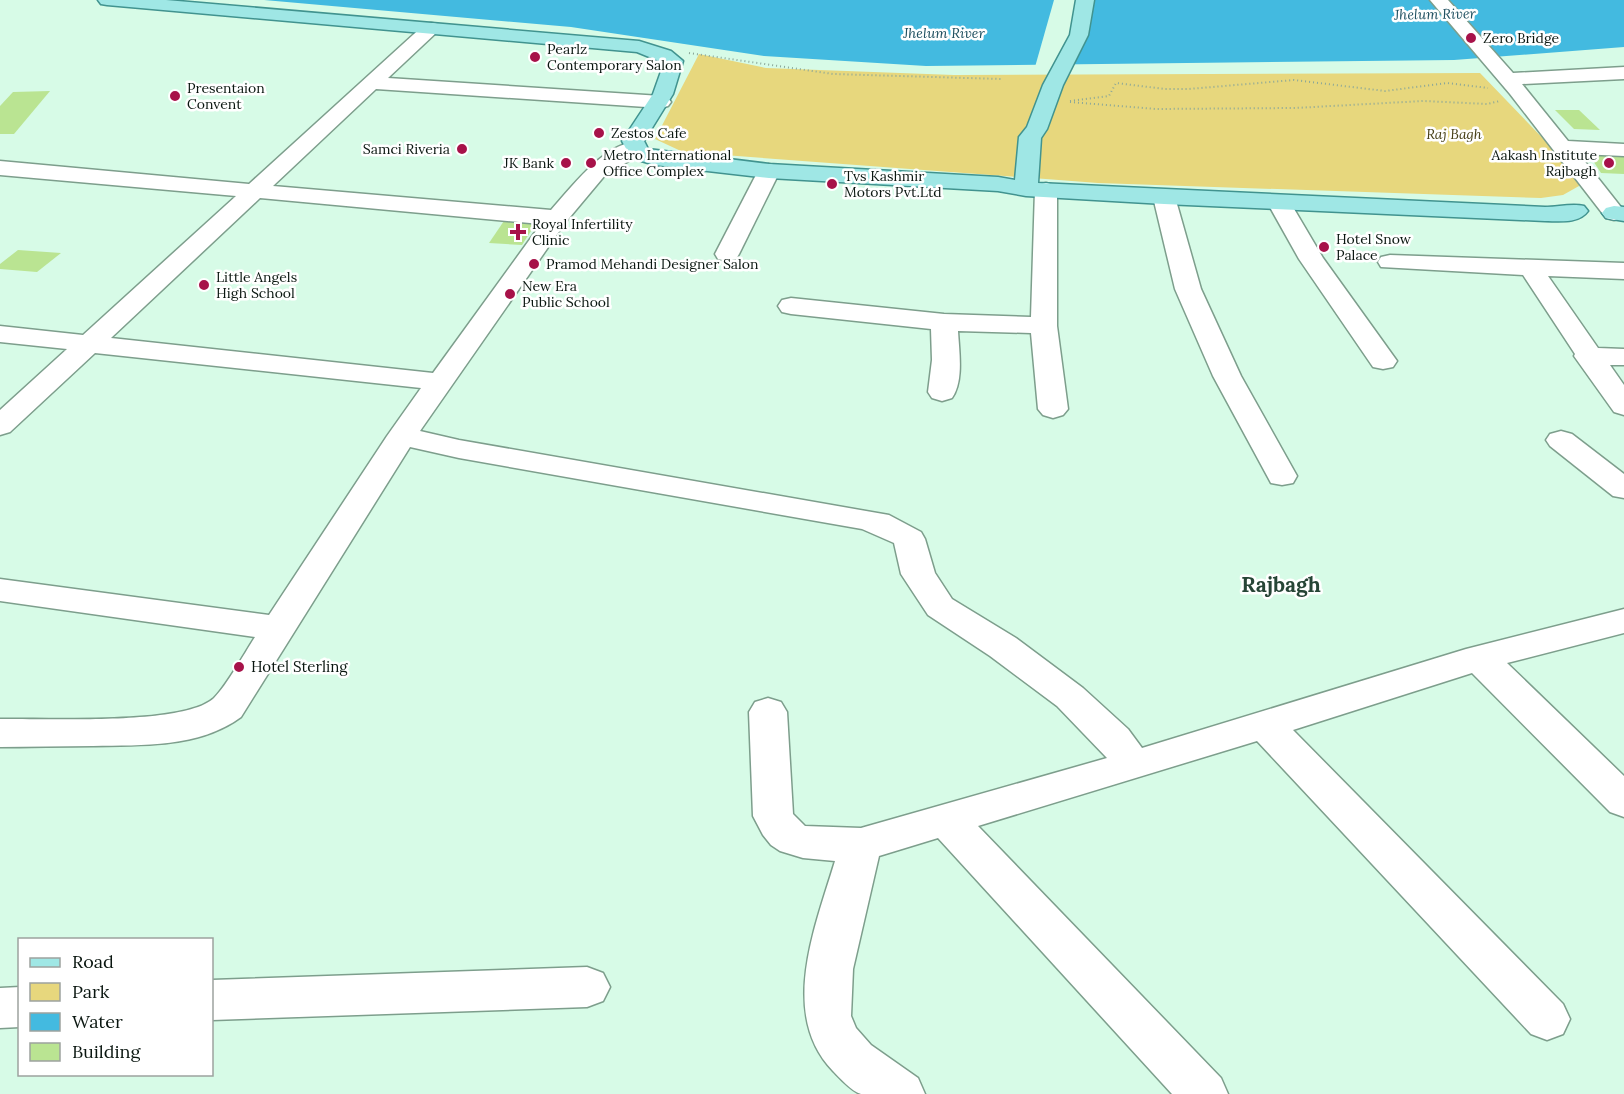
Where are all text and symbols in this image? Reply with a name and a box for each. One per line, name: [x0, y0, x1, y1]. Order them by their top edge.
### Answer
water label: Jhelum River: [1393, 4, 1477, 24]
water label: Jhelum River: [902, 24, 985, 42]
place label: Zero Bridge: [1483, 29, 1560, 47]
marker: Zero Bridge: [1464, 31, 1478, 45]
place label: Pearlz Contemporary Salon: [547, 40, 682, 74]
marker: Pearlz Contemporary Salon: [528, 50, 542, 64]
place label: Presentaion Convent: [187, 79, 265, 113]
marker: Presentaion Convent: [168, 89, 182, 103]
place label: Zestos Cafe: [611, 124, 687, 142]
park label: Raj Bagh: [1426, 125, 1482, 143]
marker: Zestos Cafe: [592, 126, 606, 140]
place label: Samci Riveria: [363, 140, 450, 158]
marker: Samci Riveria: [455, 142, 469, 156]
place label: Metro International Office Complex: [603, 146, 731, 180]
place label: Aakash Institute Rajbagh: [1490, 146, 1597, 180]
place label: JK Bank: [503, 154, 554, 172]
marker: JK Bank: [559, 156, 573, 170]
marker: Metro International Office Complex: [584, 156, 598, 170]
marker: Aakash Institute Rajbagh: [1602, 156, 1616, 170]
place label: Tvs Kashmir Motors Pvt.Ltd: [844, 167, 942, 201]
marker: Tvs Kashmir Motors Pvt.Ltd: [825, 177, 839, 191]
place label: Royal Infertility Clinic: [532, 215, 633, 249]
marker: Royal Infertility Clinic: [509, 223, 527, 241]
place label: Hotel Snow Palace: [1336, 230, 1412, 264]
marker: Hotel Snow Palace: [1317, 240, 1331, 254]
place label: Pramod Mehandi Designer Salon: [546, 255, 759, 273]
marker: Pramod Mehandi Designer Salon: [527, 257, 541, 271]
place label: Little Angels High School: [216, 268, 297, 302]
place label: New Era Public School: [522, 277, 610, 311]
marker: Little Angels High School: [197, 278, 211, 292]
marker: New Era Public School: [503, 287, 517, 301]
district label: Rajbagh: [1241, 571, 1321, 598]
place label: Hotel Sterling: [251, 657, 348, 676]
marker: Hotel Sterling: [232, 660, 246, 674]
legend: [18, 938, 213, 1076]
text: Road: [72, 950, 114, 973]
text: Park: [72, 980, 110, 1003]
text: Water: [72, 1010, 123, 1033]
text: Building: [72, 1040, 142, 1063]

